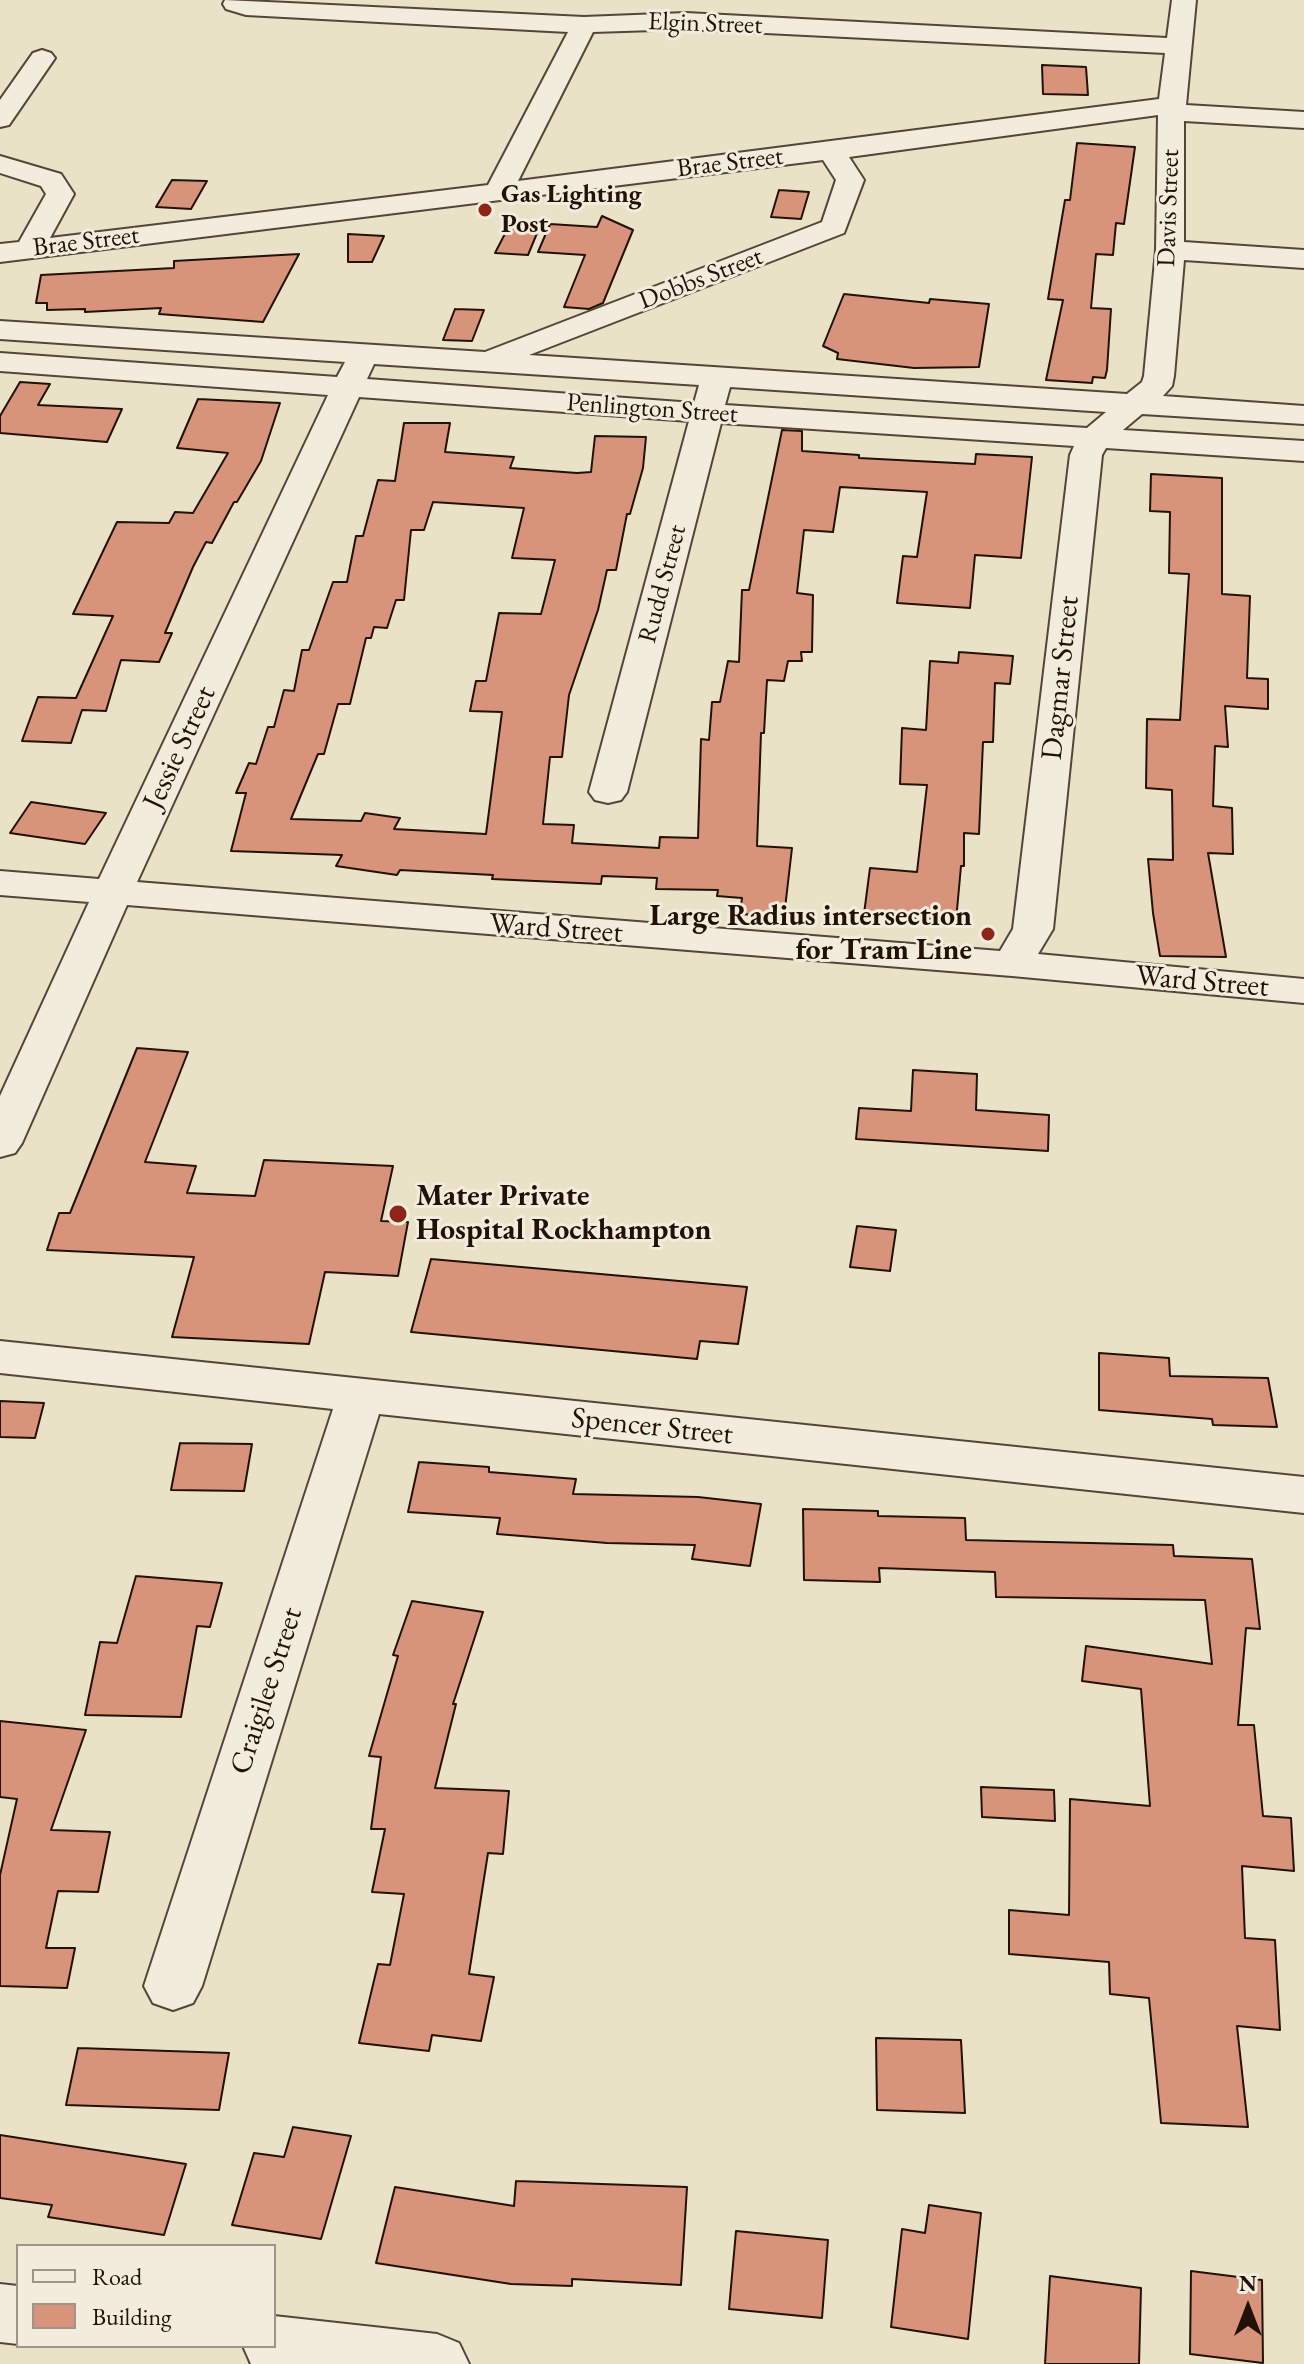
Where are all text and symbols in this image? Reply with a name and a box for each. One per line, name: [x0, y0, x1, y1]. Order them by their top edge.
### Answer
street label: Elgin Street: [647, 6, 763, 42]
street label: Brae Street: [675, 141, 785, 185]
street label: Davis Street: [1151, 149, 1187, 267]
place label: Gas Lighting Post: [501, 179, 642, 240]
marker: Gas Lighting Post: [476, 201, 494, 219]
street label: Brae Street: [31, 220, 141, 264]
street label: Dobbs Street: [635, 241, 767, 317]
street label: Penlington Street: [565, 387, 739, 431]
street label: Rudd Street: [632, 522, 694, 646]
street label: Dagmar Street: [1034, 594, 1088, 762]
street label: Jessie Street: [136, 680, 224, 816]
place label: Large Radius intersection for Tram Line: [649, 899, 972, 970]
street label: Ward Street: [488, 906, 624, 952]
marker: Large Radius intersection for Tram Line: [979, 925, 997, 943]
street label: Ward Street: [1134, 958, 1270, 1006]
place label: Mater Private Hospital Rockhampton: [416, 1179, 711, 1250]
marker: Mater Private Hospital Rockhampton: [387, 1203, 409, 1225]
street label: Spencer Street: [569, 1401, 735, 1453]
street label: Craigilee Street: [223, 1603, 311, 1779]
legend: [16, 2244, 276, 2348]
text: Road: [92, 2261, 142, 2292]
north arrow: [1208, 2268, 1288, 2348]
text: N: [1239, 2269, 1257, 2298]
text: Building: [92, 2301, 172, 2332]

